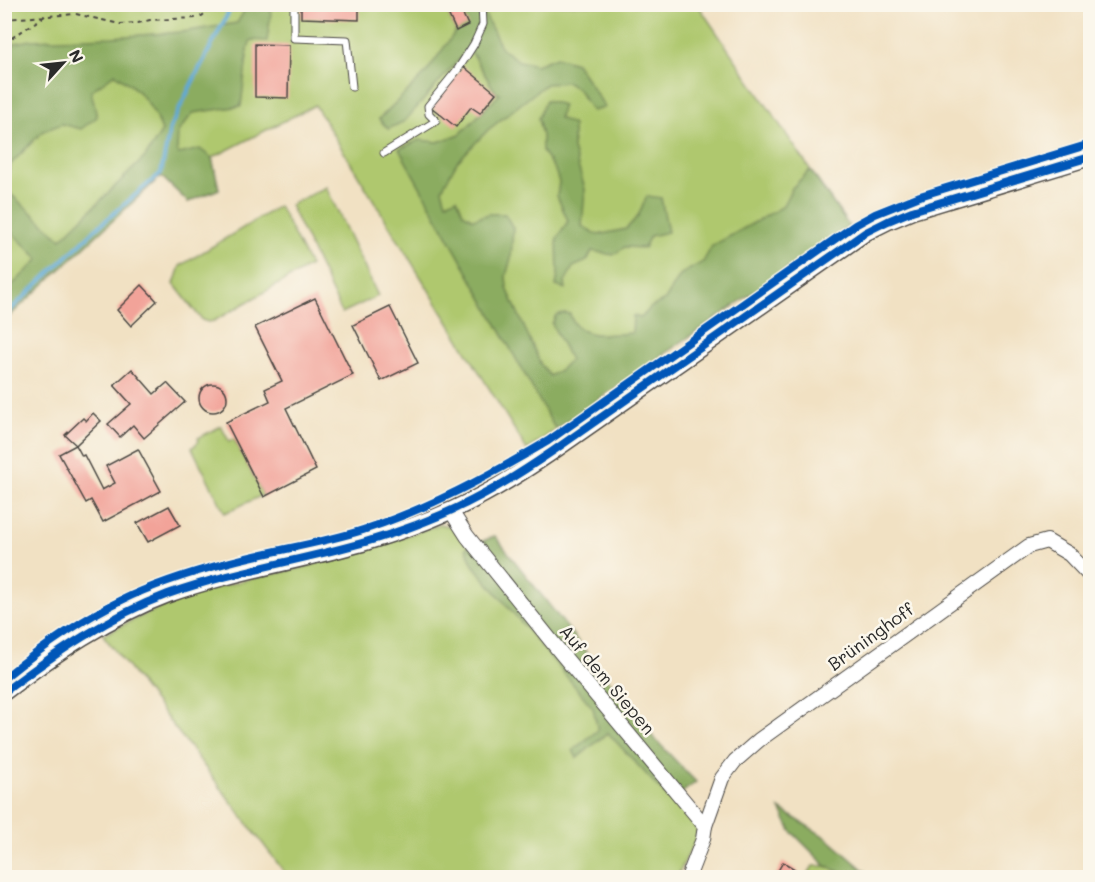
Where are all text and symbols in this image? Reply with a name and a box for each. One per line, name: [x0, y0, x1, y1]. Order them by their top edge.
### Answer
north arrow: [33, 33, 93, 93]
text: N: [65, 46, 89, 66]
street label: Brüninghoff: [823, 596, 919, 676]
street label: Auf dem Siepen: [555, 619, 661, 739]

